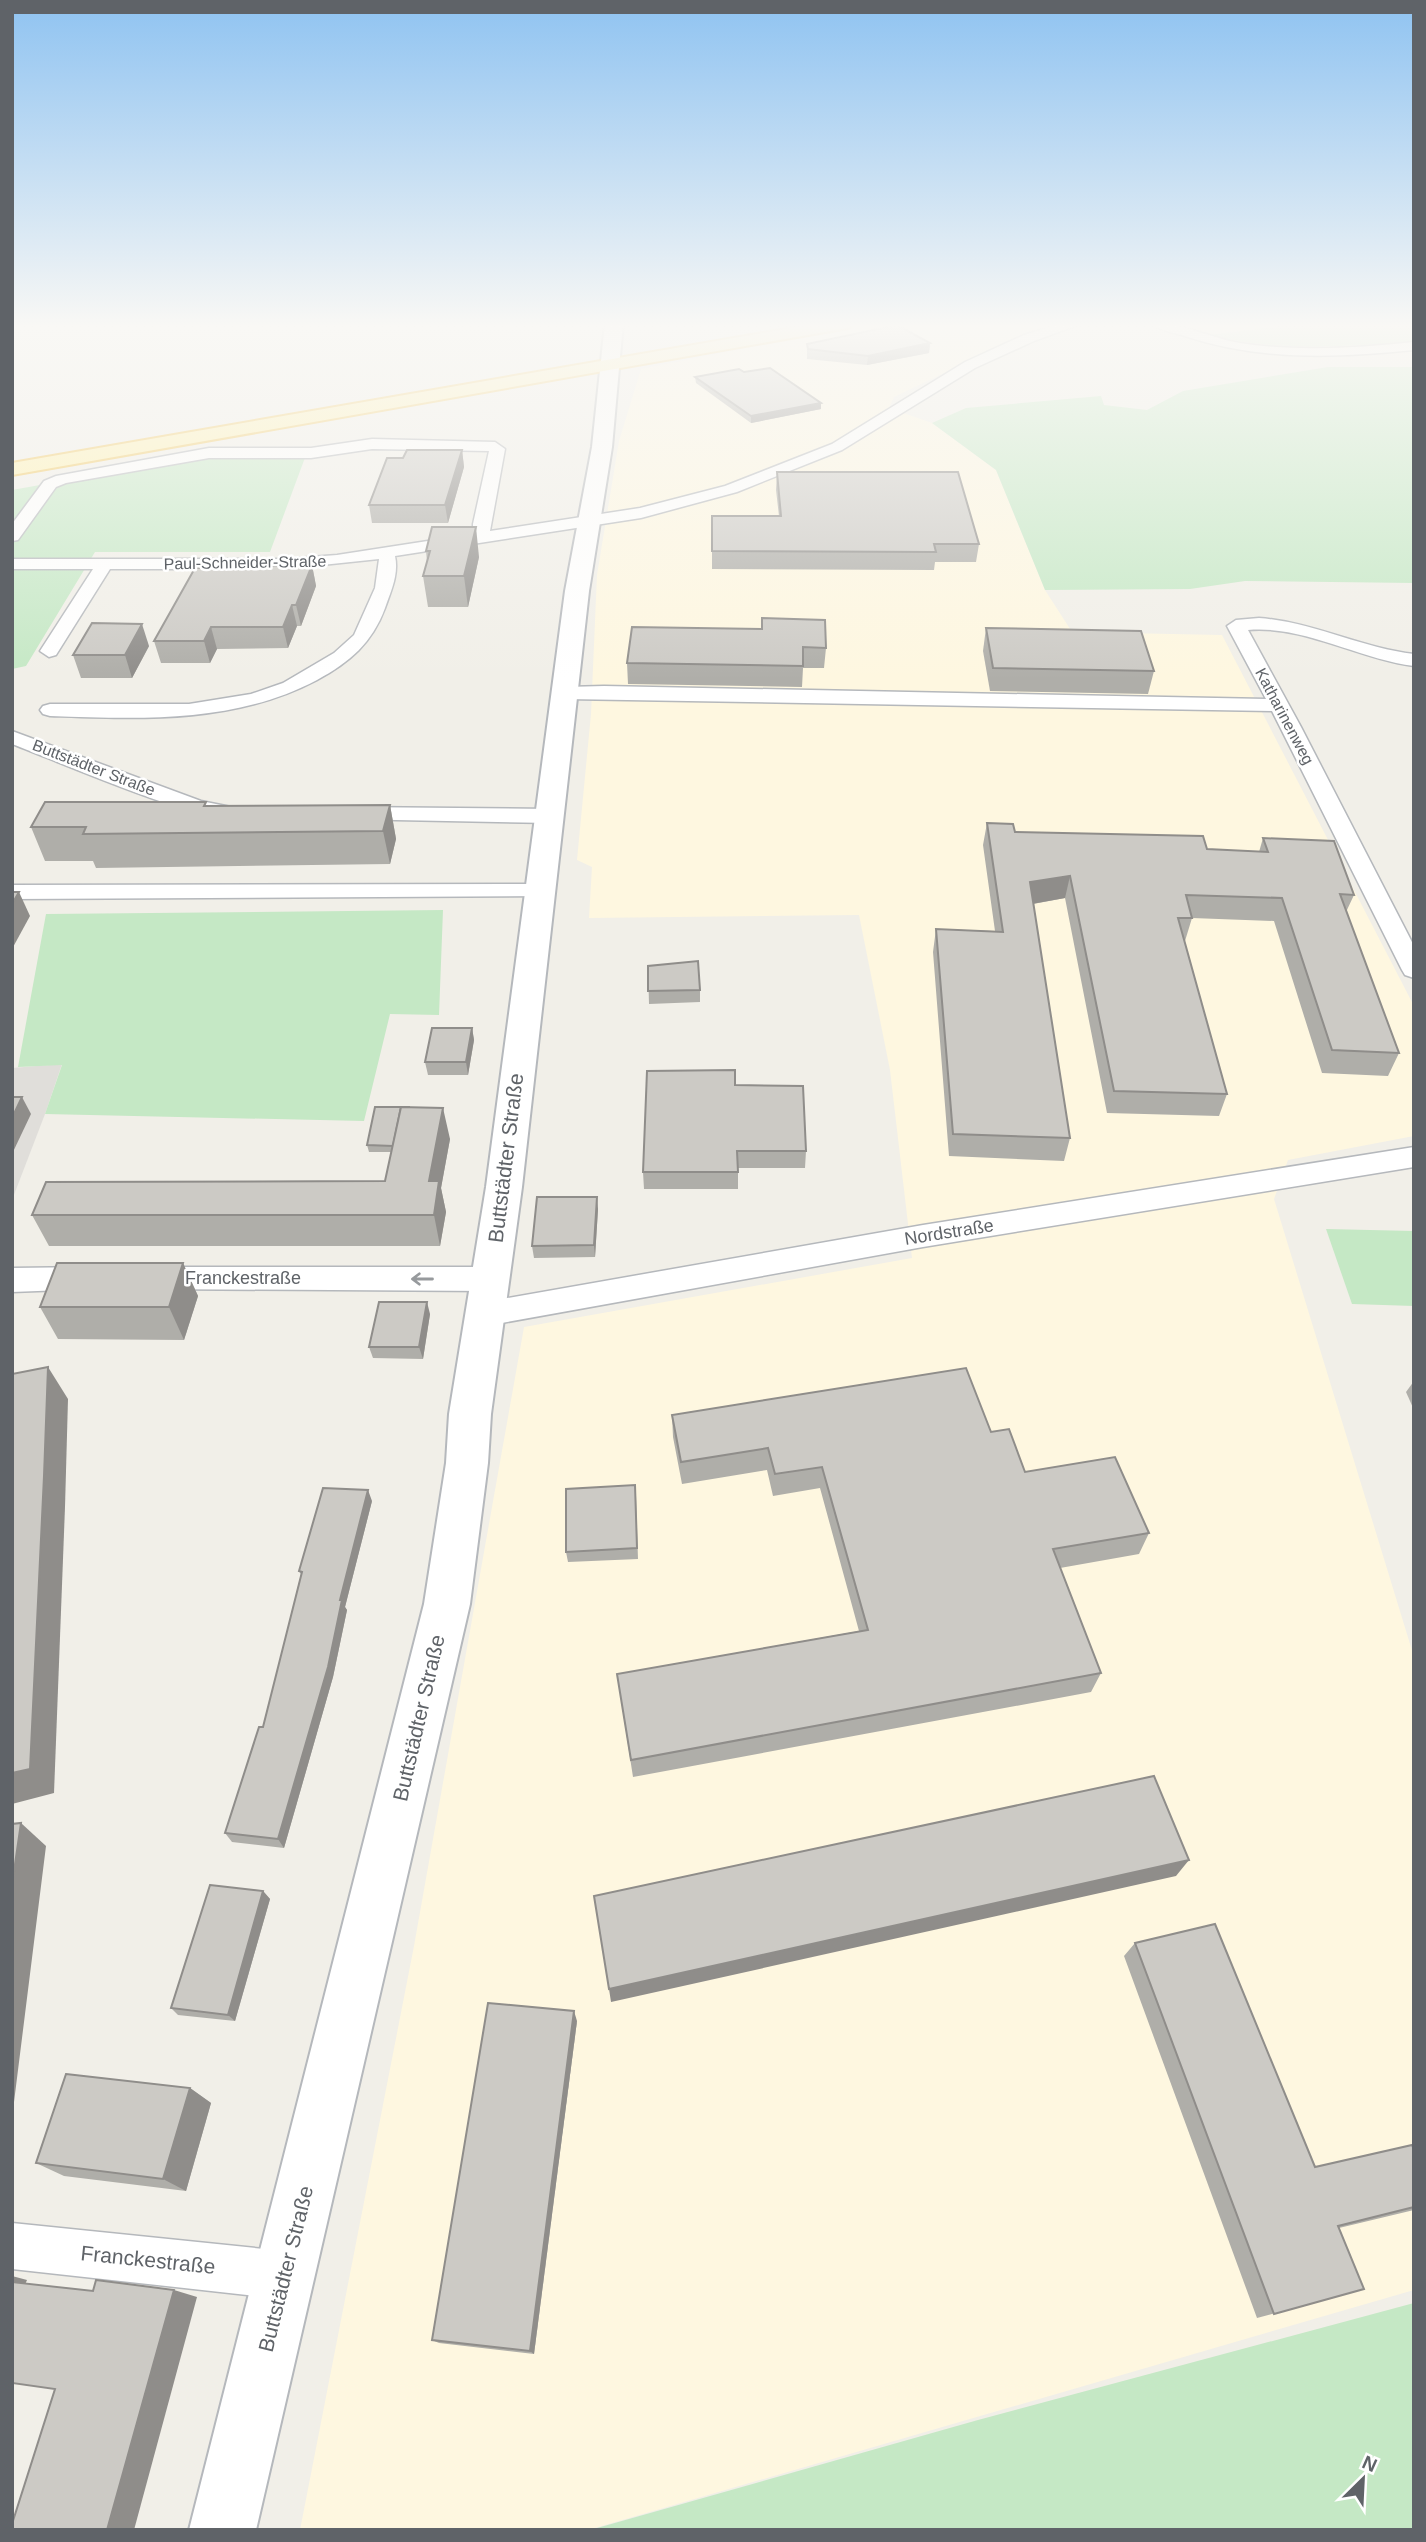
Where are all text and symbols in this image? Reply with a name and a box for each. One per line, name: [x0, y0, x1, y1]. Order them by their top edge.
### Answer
street label: Paul-Schneider-Straße: [163, 553, 327, 572]
street label: Katharinenweg: [1252, 665, 1317, 767]
street label: Buttstädter Straße: [30, 736, 158, 799]
street label: Buttstädter Straße: [484, 1072, 527, 1244]
street label: Nordstraße: [903, 1215, 995, 1249]
street label: Franckestraße: [185, 1268, 301, 1288]
one-way arrow: [410, 1272, 433, 1286]
street label: Buttstädter Straße: [388, 1632, 449, 1804]
street label: Buttstädter Straße: [254, 2183, 317, 2354]
street label: Franckestraße: [80, 2241, 217, 2278]
north arrow: [1328, 2444, 1398, 2514]
text: N: [1359, 2452, 1380, 2476]

